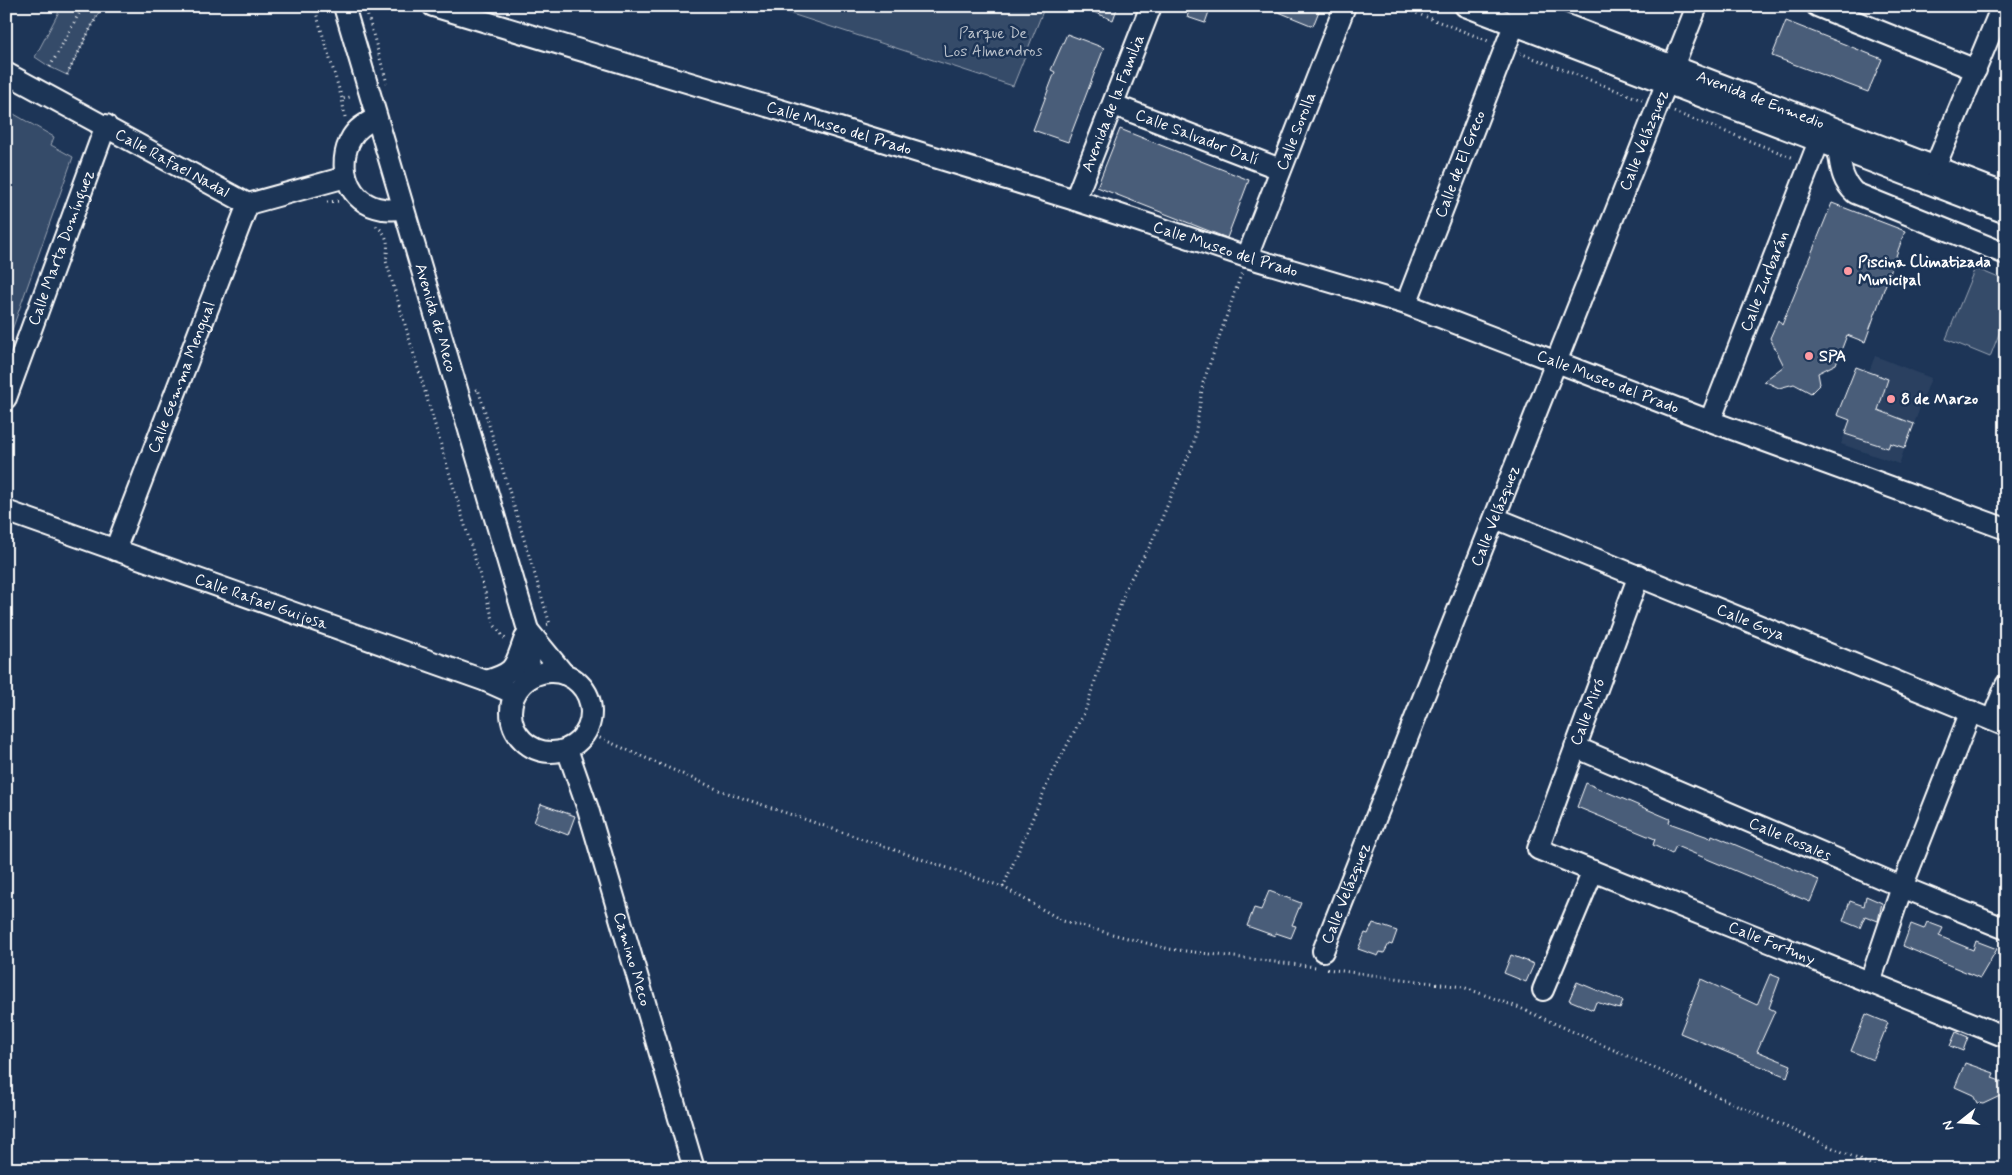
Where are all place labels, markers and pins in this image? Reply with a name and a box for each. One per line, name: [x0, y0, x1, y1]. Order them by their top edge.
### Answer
place label: Piscina Climatizada Municipal: [1858, 252, 1991, 291]
marker: Piscina Climatizada Municipal: [1842, 265, 1854, 277]
place label: SPA: [1819, 346, 1846, 367]
marker: SPA: [1803, 350, 1815, 362]
place label: 8 de Marzo: [1901, 389, 1978, 410]
marker: 8 de Marzo: [1885, 393, 1897, 405]

